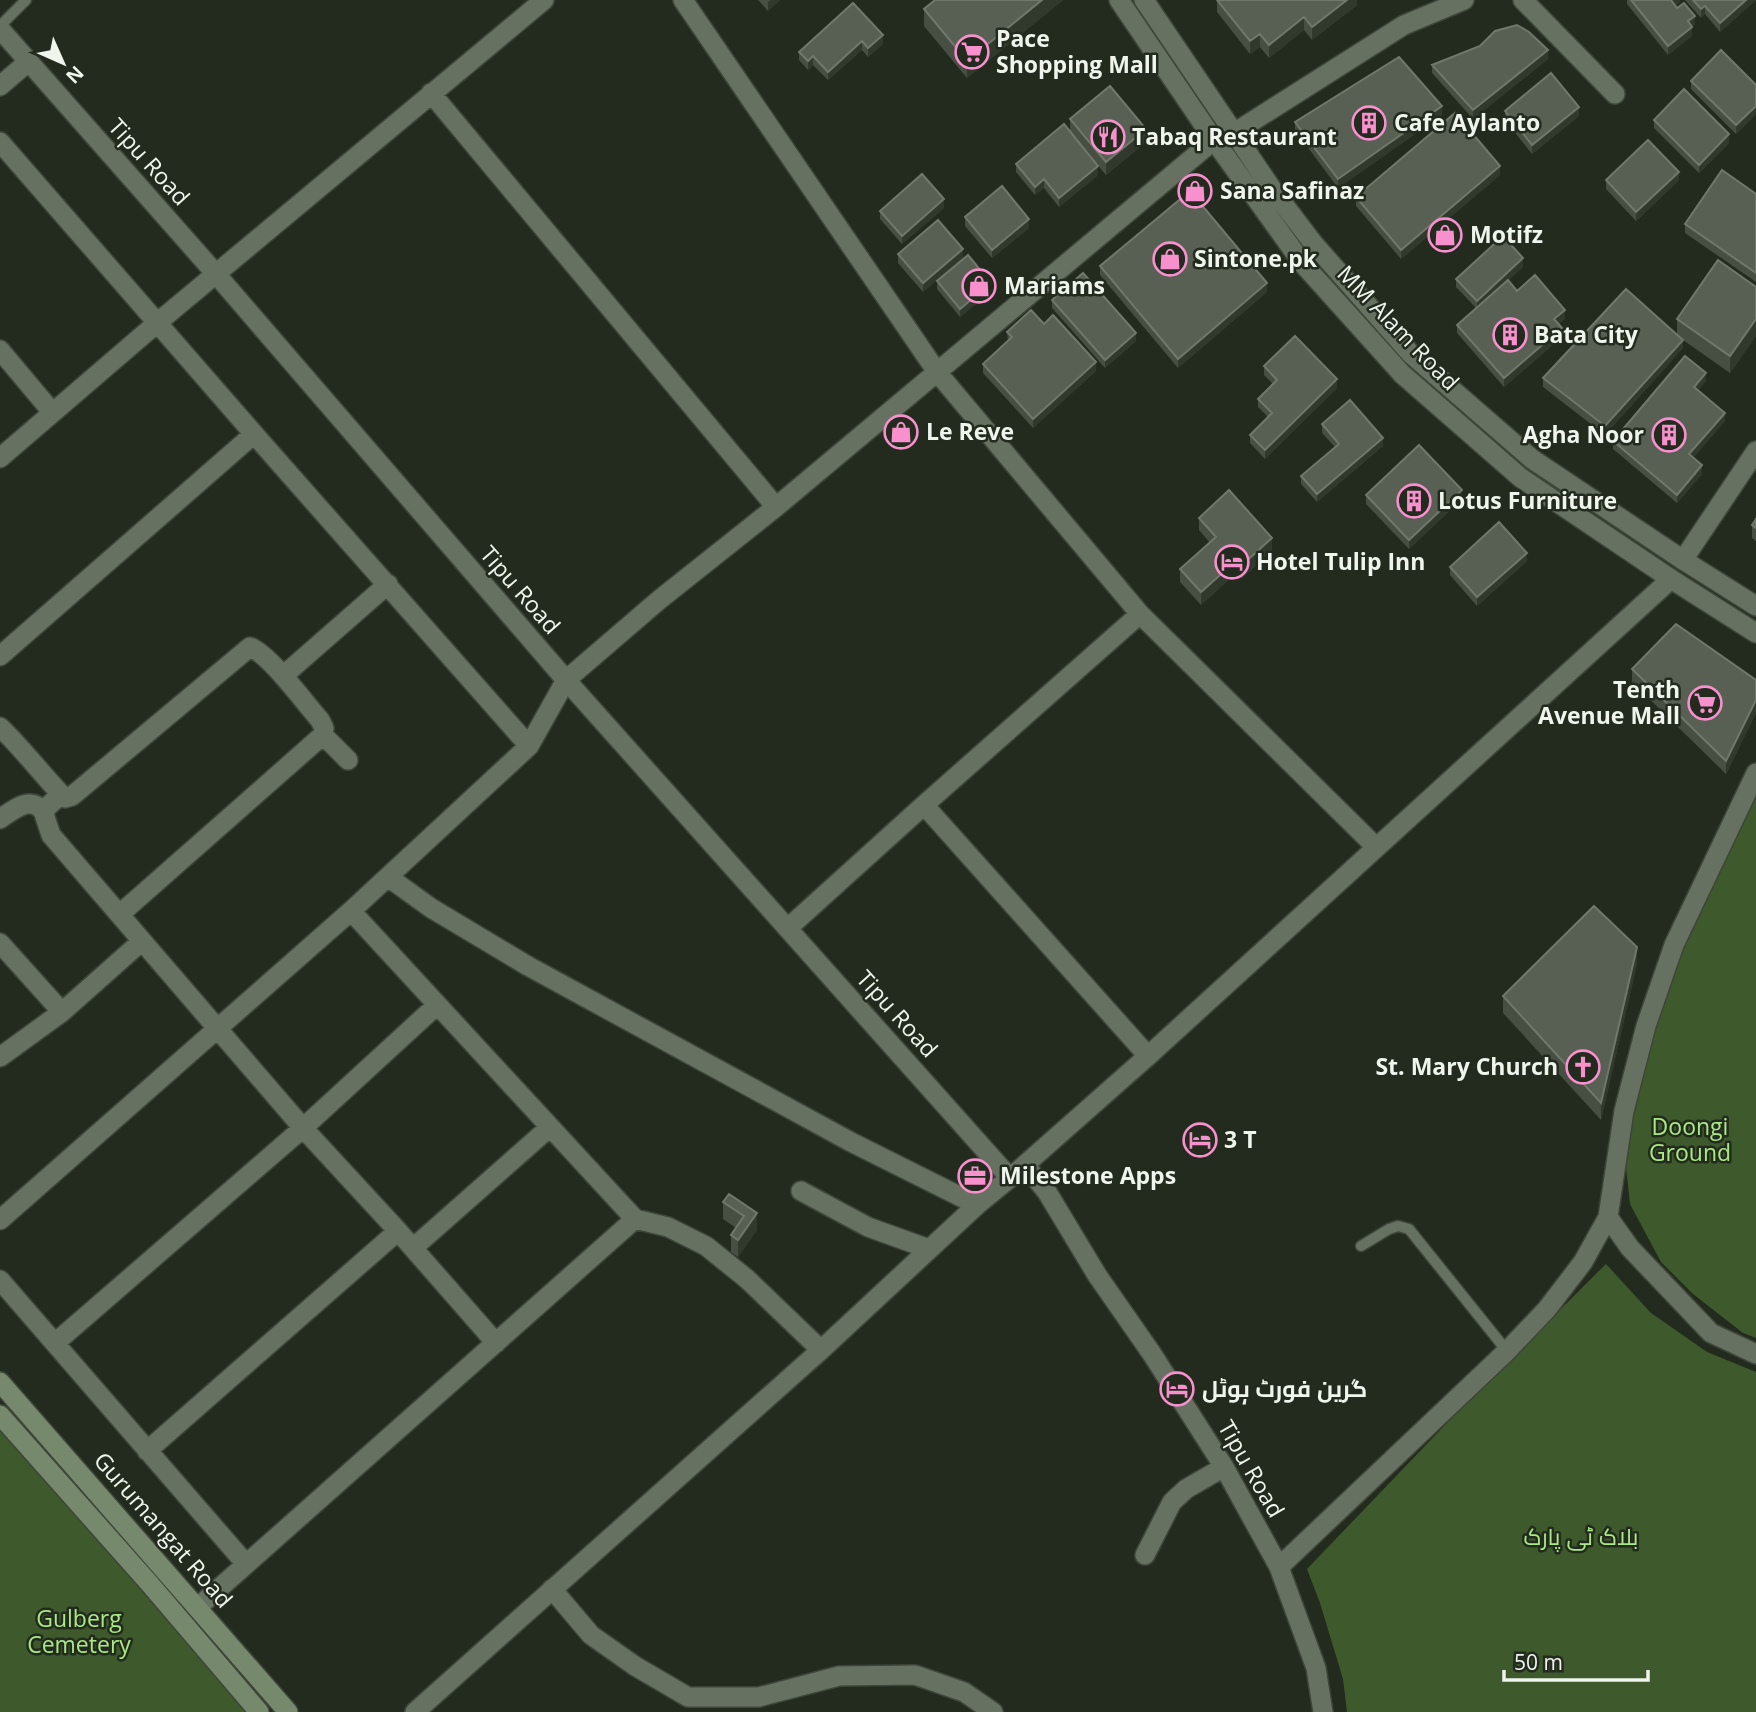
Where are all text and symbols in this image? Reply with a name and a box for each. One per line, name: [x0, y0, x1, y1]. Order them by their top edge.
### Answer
place label: Pace Shopping Mall: [996, 22, 1158, 80]
north arrow: [28, 28, 98, 98]
supermarket icon: Pace Shopping Mall: [953, 33, 991, 71]
text: N: [60, 60, 90, 90]
building icon: Cafe Aylanto: [1350, 104, 1388, 142]
place label: Cafe Aylanto: [1394, 106, 1540, 138]
street label: Tipu Road: [102, 111, 198, 212]
restaurant icon: Tabaq Restaurant: [1089, 118, 1127, 156]
place label: Tabaq Restaurant: [1132, 120, 1337, 152]
shop icon: Sana Safinaz: [1176, 172, 1214, 210]
place label: Sana Safinaz: [1220, 174, 1364, 206]
shop icon: Motifz: [1426, 216, 1464, 254]
place label: Motifz: [1470, 218, 1543, 250]
shop icon: Sintone.pk: [1151, 240, 1189, 278]
place label: Sintone.pk: [1194, 242, 1318, 274]
street label: MM Alam Road: [1331, 258, 1467, 397]
shop icon: Mariams: [960, 267, 998, 305]
place label: Mariams: [1004, 269, 1105, 301]
building icon: Bata City: [1491, 316, 1529, 354]
place label: Bata City: [1534, 318, 1639, 350]
shop icon: Le Reve: [882, 413, 920, 451]
place label: Le Reve: [926, 415, 1014, 447]
building icon: Agha Noor: [1650, 416, 1688, 454]
place label: Agha Noor: [1523, 418, 1644, 450]
building icon: Lotus Furniture: [1395, 482, 1433, 520]
place label: Lotus Furniture: [1438, 484, 1617, 516]
street label: Tipu Road: [473, 538, 568, 640]
hotel icon: Hotel Tulip Inn: [1213, 543, 1251, 581]
place label: Hotel Tulip Inn: [1256, 545, 1425, 577]
place label: Tenth Avenue Mall: [1538, 673, 1680, 731]
supermarket icon: Tenth Avenue Mall: [1686, 684, 1724, 722]
street label: Tipu Road: [850, 963, 946, 1064]
church icon: St. Mary Church: [1564, 1048, 1602, 1086]
place label: St. Mary Church: [1375, 1050, 1558, 1082]
park label: Doongi Ground: [1649, 1110, 1731, 1168]
hotel icon: 3 T: [1181, 1121, 1219, 1159]
place label: 3 T: [1224, 1123, 1256, 1155]
office icon: Milestone Apps: [956, 1157, 994, 1195]
place label: Milestone Apps: [1000, 1159, 1176, 1191]
hotel icon: گرین فورٹ ہوٹل: [1158, 1370, 1196, 1408]
place label: گرین فورٹ ہوٹل: [1202, 1372, 1367, 1405]
street label: Tipu Road: [1211, 1414, 1293, 1523]
street label: Gurumangat Road: [87, 1445, 240, 1614]
park label: بلاک ٹی پارک: [1523, 1520, 1639, 1552]
park label: Gulberg Cemetery: [27, 1602, 131, 1660]
scale bar: [1504, 1638, 1648, 1682]
text: 50 m: [1514, 1648, 1563, 1676]

